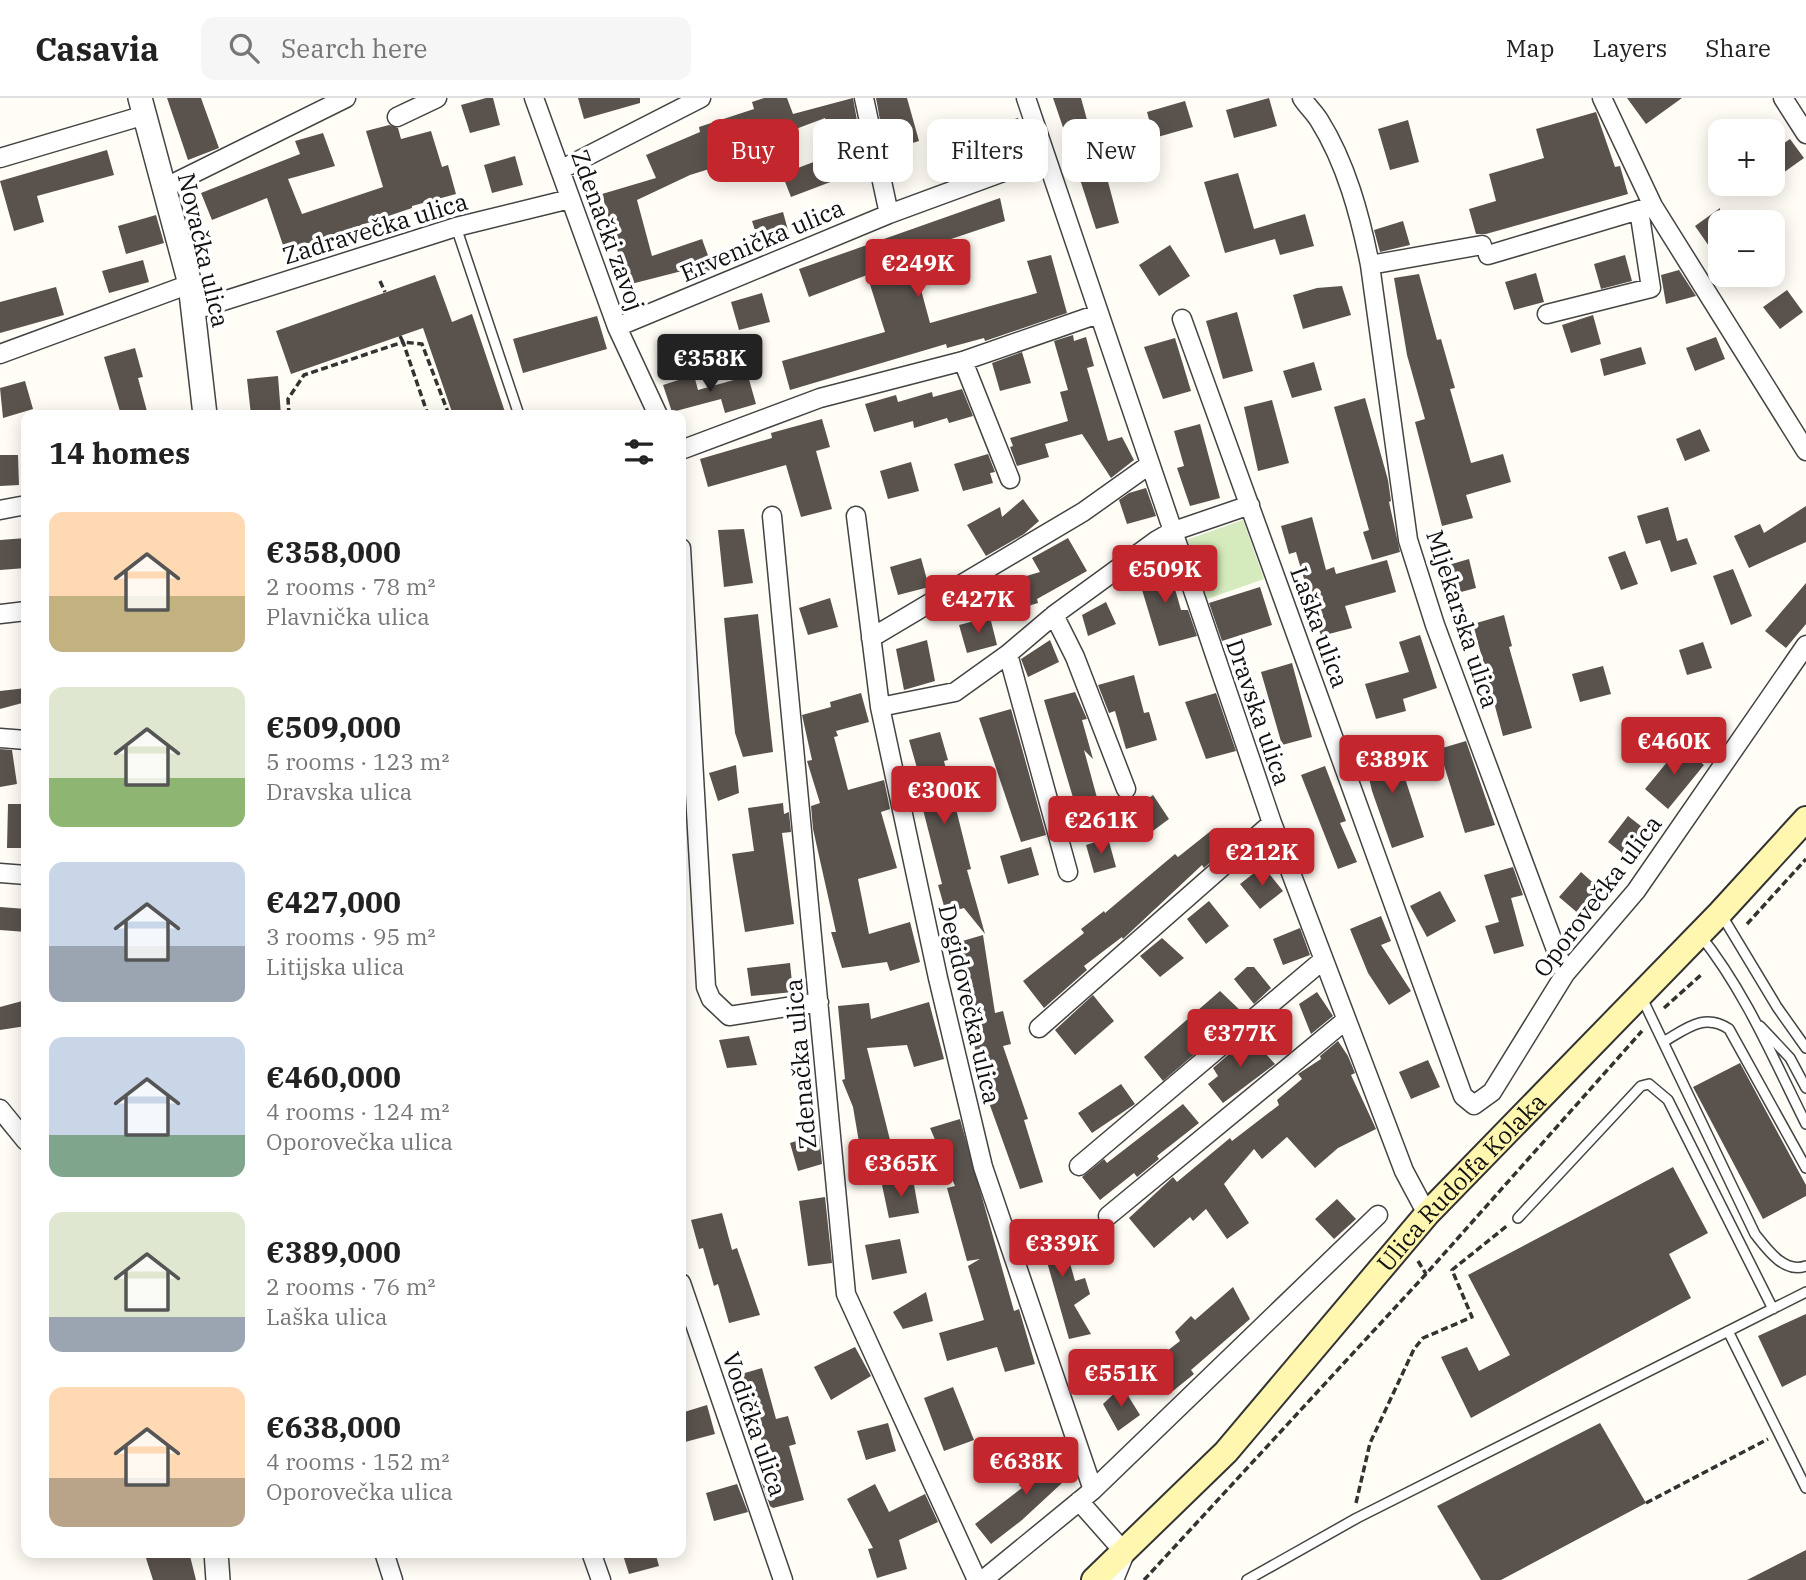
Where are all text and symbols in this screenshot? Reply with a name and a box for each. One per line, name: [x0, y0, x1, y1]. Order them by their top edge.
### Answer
search box: [201, 17, 691, 80]
text: Casavia: [35, 27, 159, 70]
icon: search: [225, 29, 263, 67]
text: Search here: [281, 31, 427, 65]
text: Map: [1506, 32, 1554, 64]
text: Layers: [1592, 32, 1667, 64]
text: Share: [1705, 32, 1771, 64]
chip: Buy: [707, 119, 799, 182]
chip: Rent: [813, 119, 913, 182]
chip: Filters: [927, 119, 1048, 182]
chip: New: [1062, 119, 1160, 182]
map controls: [1708, 119, 1785, 287]
button: +: [1708, 119, 1785, 196]
street label: Zdenački zavoj: [564, 145, 652, 315]
street label: Novačka ulica: [171, 170, 237, 330]
street label: Zadravečka ulica: [279, 185, 471, 271]
street label: Ervenička ulica: [675, 191, 849, 289]
button: −: [1708, 210, 1785, 287]
pin: €249K: [869, 240, 967, 299]
text: €249K: [881, 247, 955, 277]
pin: €358K: [661, 334, 759, 394]
text: €358K: [673, 342, 747, 372]
text: 14 homes: [49, 433, 190, 472]
icon: filters: [620, 433, 658, 471]
street label: Mljekarska ulica: [1419, 526, 1507, 712]
text: €358,000: [266, 532, 401, 571]
icon: home: [105, 540, 189, 624]
pin: €509K: [1116, 546, 1214, 605]
text: €509K: [1128, 553, 1202, 583]
street label: Laška ulica: [1283, 562, 1357, 692]
text: 2 rooms · 78 m²: [266, 571, 436, 601]
pin: €427K: [929, 575, 1027, 635]
text: €427K: [941, 583, 1015, 613]
text: Plavnička ulica: [266, 601, 430, 631]
street label: Dravska ulica: [1219, 635, 1299, 789]
text: €509,000: [266, 707, 401, 746]
icon: home: [105, 715, 189, 799]
pin: €460K: [1625, 718, 1723, 777]
text: €460K: [1637, 725, 1711, 755]
pin: €389K: [1343, 736, 1441, 795]
text: €389K: [1355, 743, 1429, 773]
text: 5 rooms · 123 m²: [266, 746, 449, 776]
pin: €300K: [895, 766, 993, 826]
text: €300K: [907, 774, 981, 804]
text: Dravska ulica: [266, 776, 412, 806]
pin: €261K: [1052, 796, 1150, 856]
text: €261K: [1064, 804, 1138, 834]
street label: Oporovečka ulica: [1525, 808, 1669, 984]
pin: €212K: [1213, 828, 1311, 888]
text: €212K: [1225, 836, 1299, 866]
text: €427,000: [266, 882, 401, 921]
icon: home: [105, 890, 189, 974]
street label: Degidovečka ulica: [931, 901, 1009, 1107]
text: 3 rooms · 95 m²: [266, 921, 436, 951]
text: Litijska ulica: [266, 951, 405, 981]
street label: Zdenačka ulica: [777, 977, 823, 1151]
pin: €377K: [1191, 1010, 1289, 1069]
text: €377K: [1203, 1017, 1277, 1047]
text: €460,000: [266, 1057, 401, 1096]
icon: home: [105, 1065, 189, 1149]
street label: Ulica Rudolfa Kolaka: [1369, 1086, 1553, 1278]
text: 4 rooms · 124 m²: [266, 1096, 449, 1126]
text: Oporovečka ulica: [266, 1126, 453, 1156]
pin: €365K: [852, 1140, 950, 1199]
text: €365K: [864, 1147, 938, 1177]
pin: €339K: [1013, 1220, 1111, 1279]
text: €339K: [1025, 1227, 1099, 1257]
text: €389,000: [266, 1232, 401, 1271]
icon: home: [105, 1240, 189, 1324]
text: 2 rooms · 76 m²: [266, 1271, 436, 1301]
text: Laška ulica: [266, 1301, 388, 1331]
street label: Vodička ulica: [715, 1348, 795, 1500]
pin: €551K: [1072, 1350, 1170, 1409]
text: €551K: [1084, 1357, 1158, 1387]
text: €638,000: [266, 1407, 401, 1446]
icon: home: [105, 1415, 189, 1499]
pin: €638K: [977, 1438, 1075, 1497]
text: €638K: [989, 1445, 1063, 1475]
text: 4 rooms · 152 m²: [266, 1446, 449, 1476]
text: Oporovečka ulica: [266, 1476, 453, 1506]

